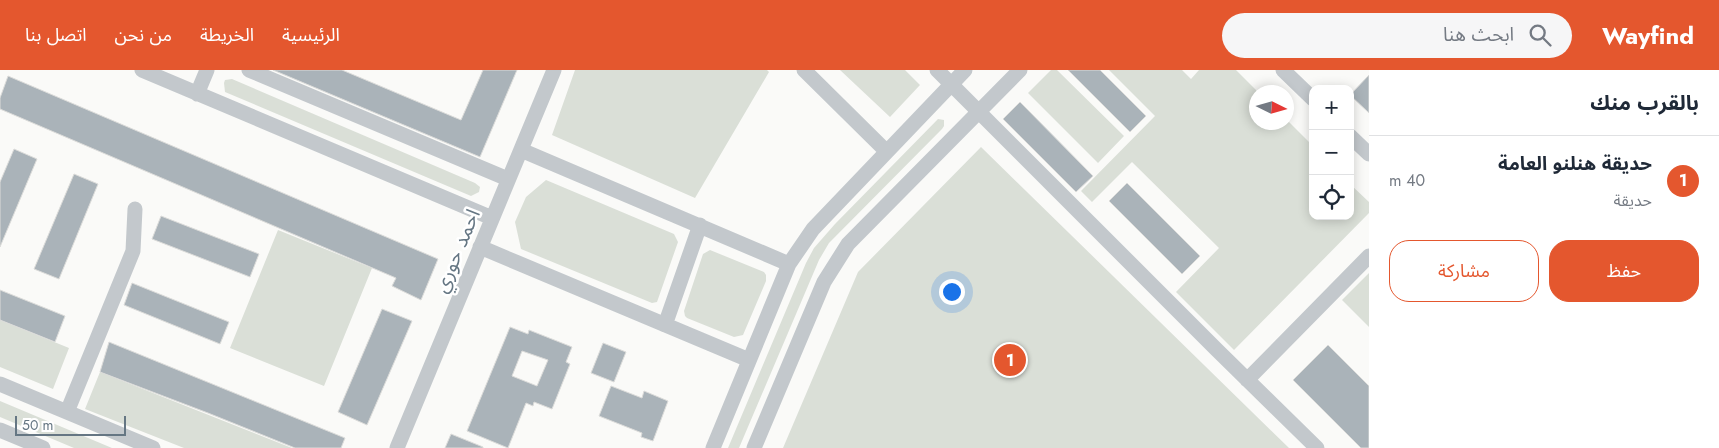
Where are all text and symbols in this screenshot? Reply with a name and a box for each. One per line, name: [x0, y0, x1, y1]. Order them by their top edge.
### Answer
search box: [1222, 13, 1572, 58]
text: Wayfind: [1602, 18, 1694, 53]
text: ابحث هنا: [1443, 21, 1514, 48]
icon: search: [1526, 21, 1554, 49]
text: اتصل بنا: [25, 22, 87, 48]
text: من نحن: [115, 22, 172, 48]
text: الخريطة: [200, 22, 254, 48]
text: الرئيسية: [282, 22, 340, 48]
north arrow: [1249, 85, 1294, 130]
map controls: [1309, 85, 1354, 220]
button: +: [1309, 85, 1354, 130]
text: بالقرب منك: [1590, 88, 1699, 118]
button: −: [1309, 130, 1354, 175]
text: حديقة هنلنو العامة: [1498, 150, 1652, 177]
text: 40 m: [1389, 169, 1425, 192]
text: 1: [1679, 169, 1687, 192]
button: locate: [1309, 175, 1354, 220]
text: حديقة: [1614, 189, 1652, 212]
street label: احمد حوري: [426, 205, 488, 298]
button: مشاركة: [1389, 240, 1539, 302]
button: حفظ: [1549, 240, 1699, 302]
your location: [939, 279, 965, 305]
pin: 1: [994, 341, 1026, 379]
scale bar: [15, 413, 126, 436]
text: 50 m: [22, 415, 53, 435]

